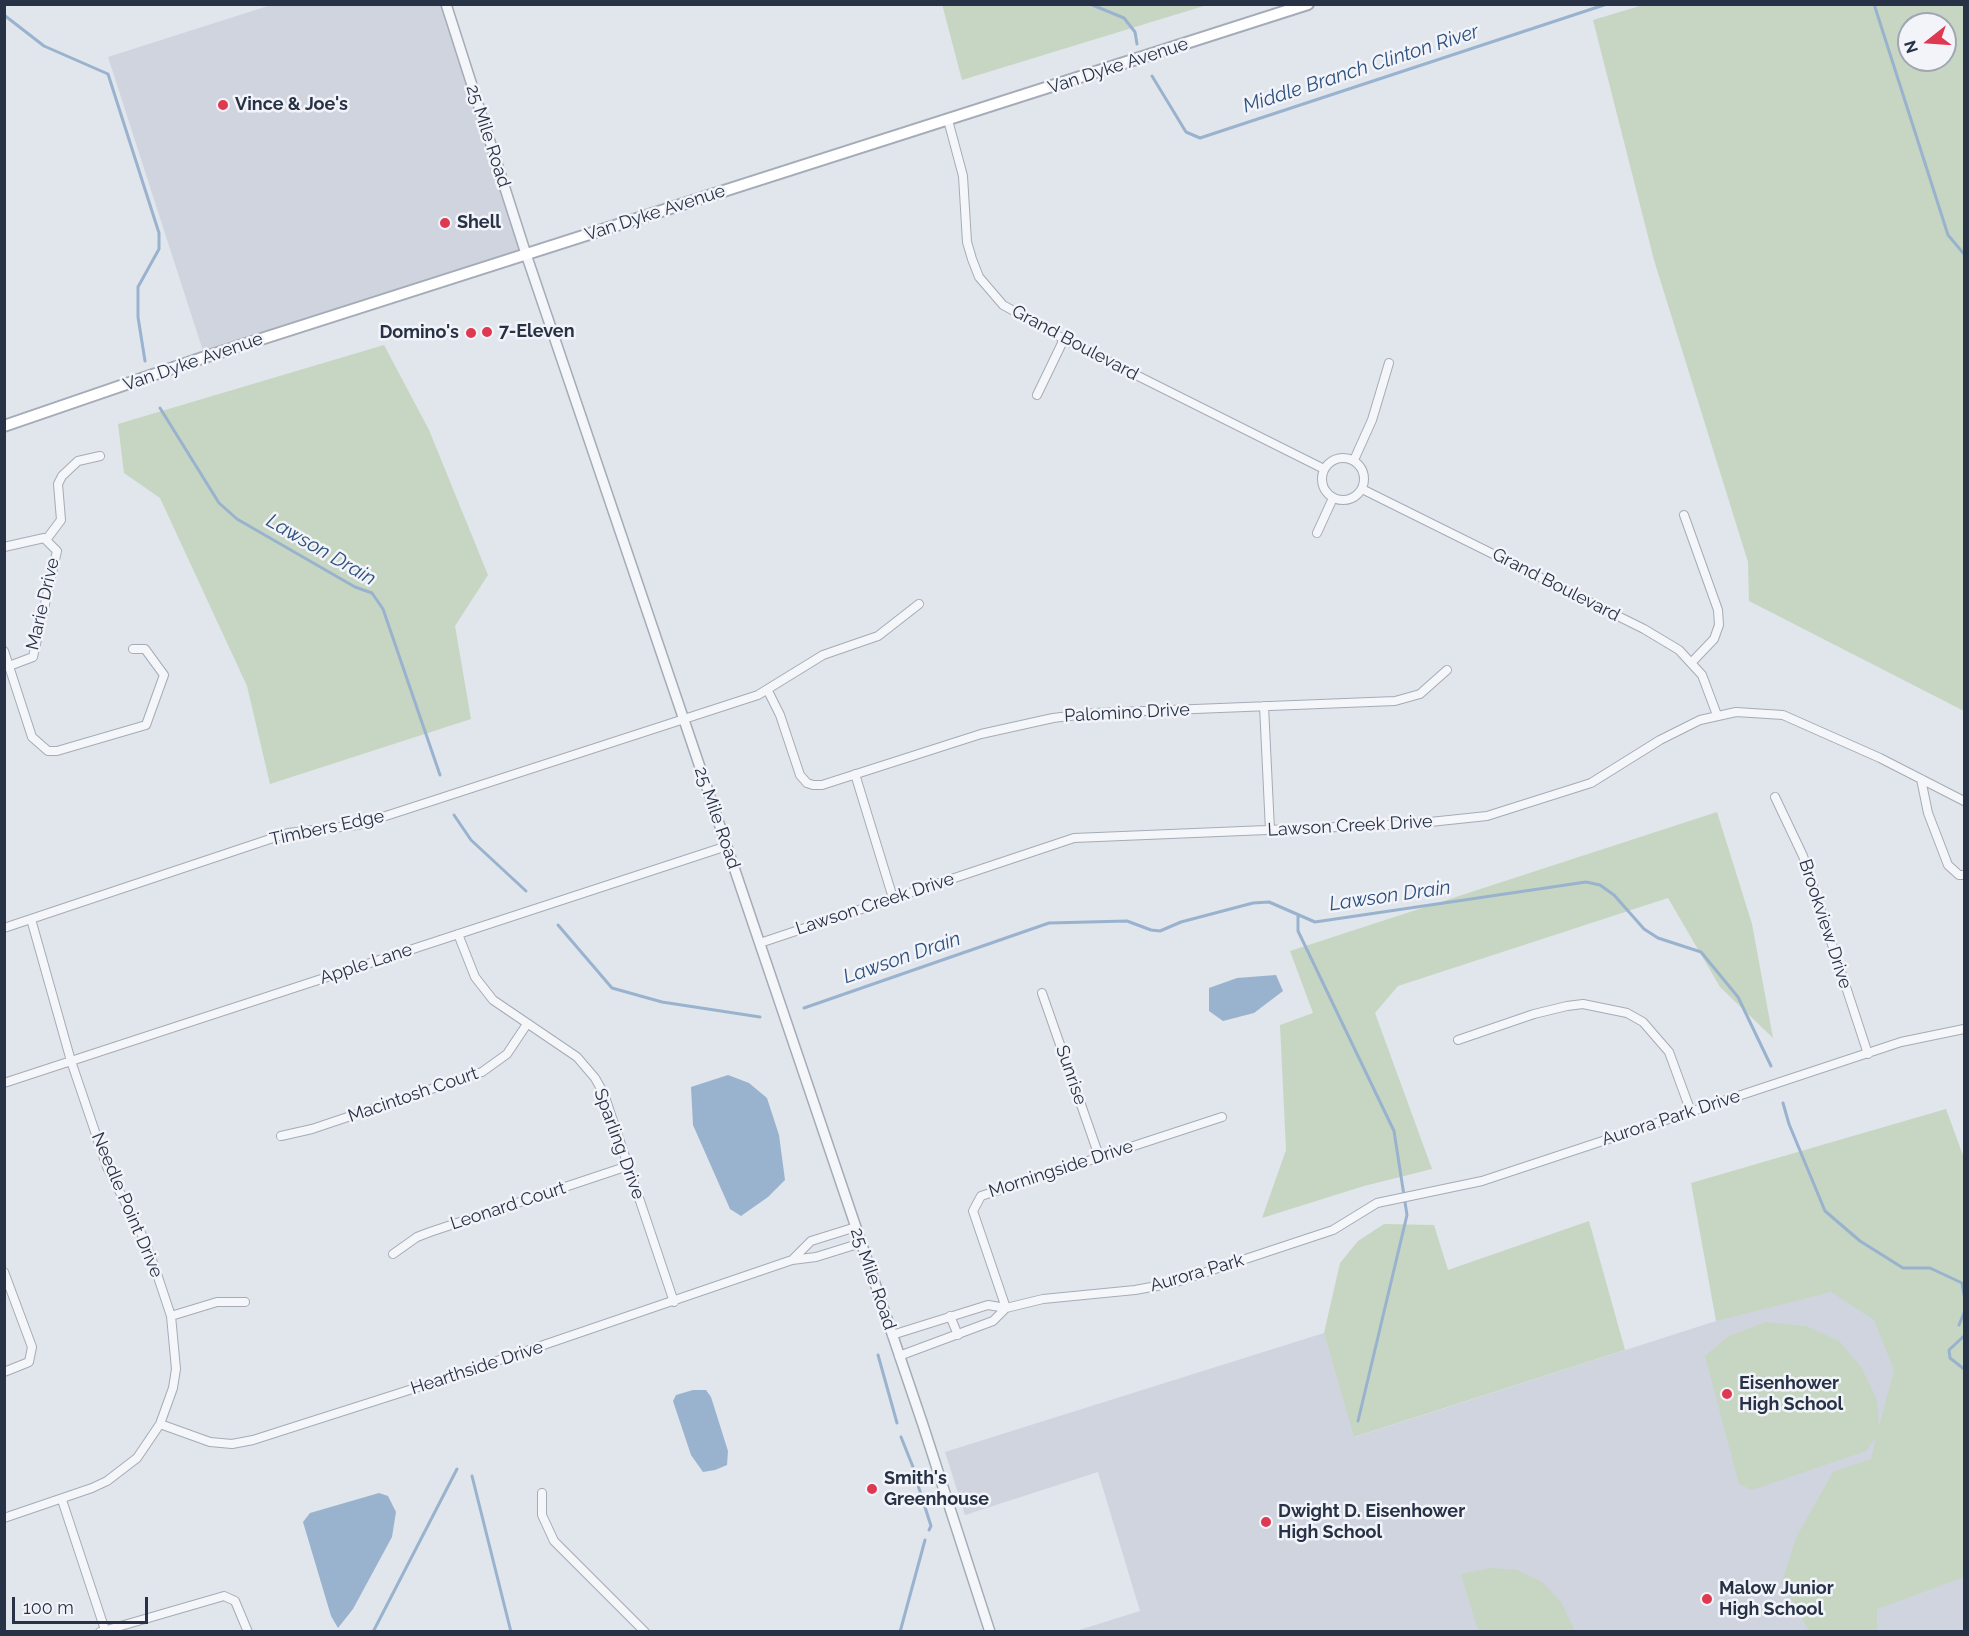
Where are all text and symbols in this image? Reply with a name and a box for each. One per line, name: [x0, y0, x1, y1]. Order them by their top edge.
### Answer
north arrow: [1897, 12, 1957, 72]
water label: Middle Branch Clinton River: [1240, 19, 1482, 119]
street label: Van Dyke Avenue: [1045, 33, 1191, 99]
text: N: [1900, 38, 1922, 55]
street label: 25 Mile Road: [461, 82, 515, 190]
place label: Vince & Joe's: [235, 94, 348, 116]
marker: Vince & Joe's: [216, 98, 230, 112]
street label: Van Dyke Avenue: [582, 180, 728, 246]
place label: Shell: [457, 212, 501, 234]
marker: Shell: [438, 216, 452, 230]
street label: Grand Boulevard: [1008, 301, 1142, 385]
place label: 7-Eleven: [499, 321, 575, 343]
place label: Domino's: [379, 322, 459, 344]
marker: 7-Eleven: [480, 325, 494, 339]
marker: Domino's: [464, 326, 478, 340]
street label: Van Dyke Avenue: [120, 328, 266, 396]
water label: Lawson Drain: [262, 509, 380, 591]
street label: Grand Boulevard: [1489, 544, 1623, 626]
street label: Marie Drive: [22, 556, 64, 652]
street label: Palomino Drive: [1064, 699, 1190, 727]
street label: 25 Mile Road: [689, 764, 745, 872]
street label: Timbers Edge: [268, 805, 386, 851]
street label: Lawson Creek Drive: [1267, 811, 1433, 841]
street label: Brookview Drive: [1794, 856, 1856, 992]
street label: Lawson Creek Drive: [793, 868, 957, 940]
water label: Lawson Drain: [1328, 876, 1452, 916]
water label: Lawson Drain: [840, 927, 964, 989]
street label: Apple Lane: [317, 939, 415, 989]
street label: Sunrise: [1051, 1042, 1091, 1108]
street label: Macintosh Court: [345, 1063, 481, 1127]
street label: Aurora Park Drive: [1599, 1085, 1743, 1151]
street label: Sparling Drive: [589, 1086, 649, 1202]
street label: Needle Point Drive: [87, 1129, 167, 1281]
street label: Morningside Drive: [986, 1135, 1136, 1203]
street label: Leonard Court: [448, 1177, 568, 1235]
street label: 25 Mile Road: [845, 1225, 901, 1333]
street label: Aurora Park: [1147, 1249, 1247, 1297]
street label: Hearthside Drive: [408, 1336, 546, 1400]
place label: Eisenhower High School: [1739, 1373, 1843, 1416]
marker: Eisenhower High School: [1720, 1387, 1734, 1401]
place label: Smith's Greenhouse: [884, 1468, 989, 1510]
marker: Smith's Greenhouse: [865, 1482, 879, 1496]
place label: Dwight D. Eisenhower High School: [1278, 1501, 1465, 1544]
marker: Dwight D. Eisenhower High School: [1259, 1515, 1273, 1529]
place label: Malow Junior High School: [1719, 1578, 1834, 1620]
scale bar: [15, 1585, 152, 1623]
marker: Malow Junior High School: [1700, 1592, 1714, 1606]
text: 100 m: [23, 1597, 74, 1618]

